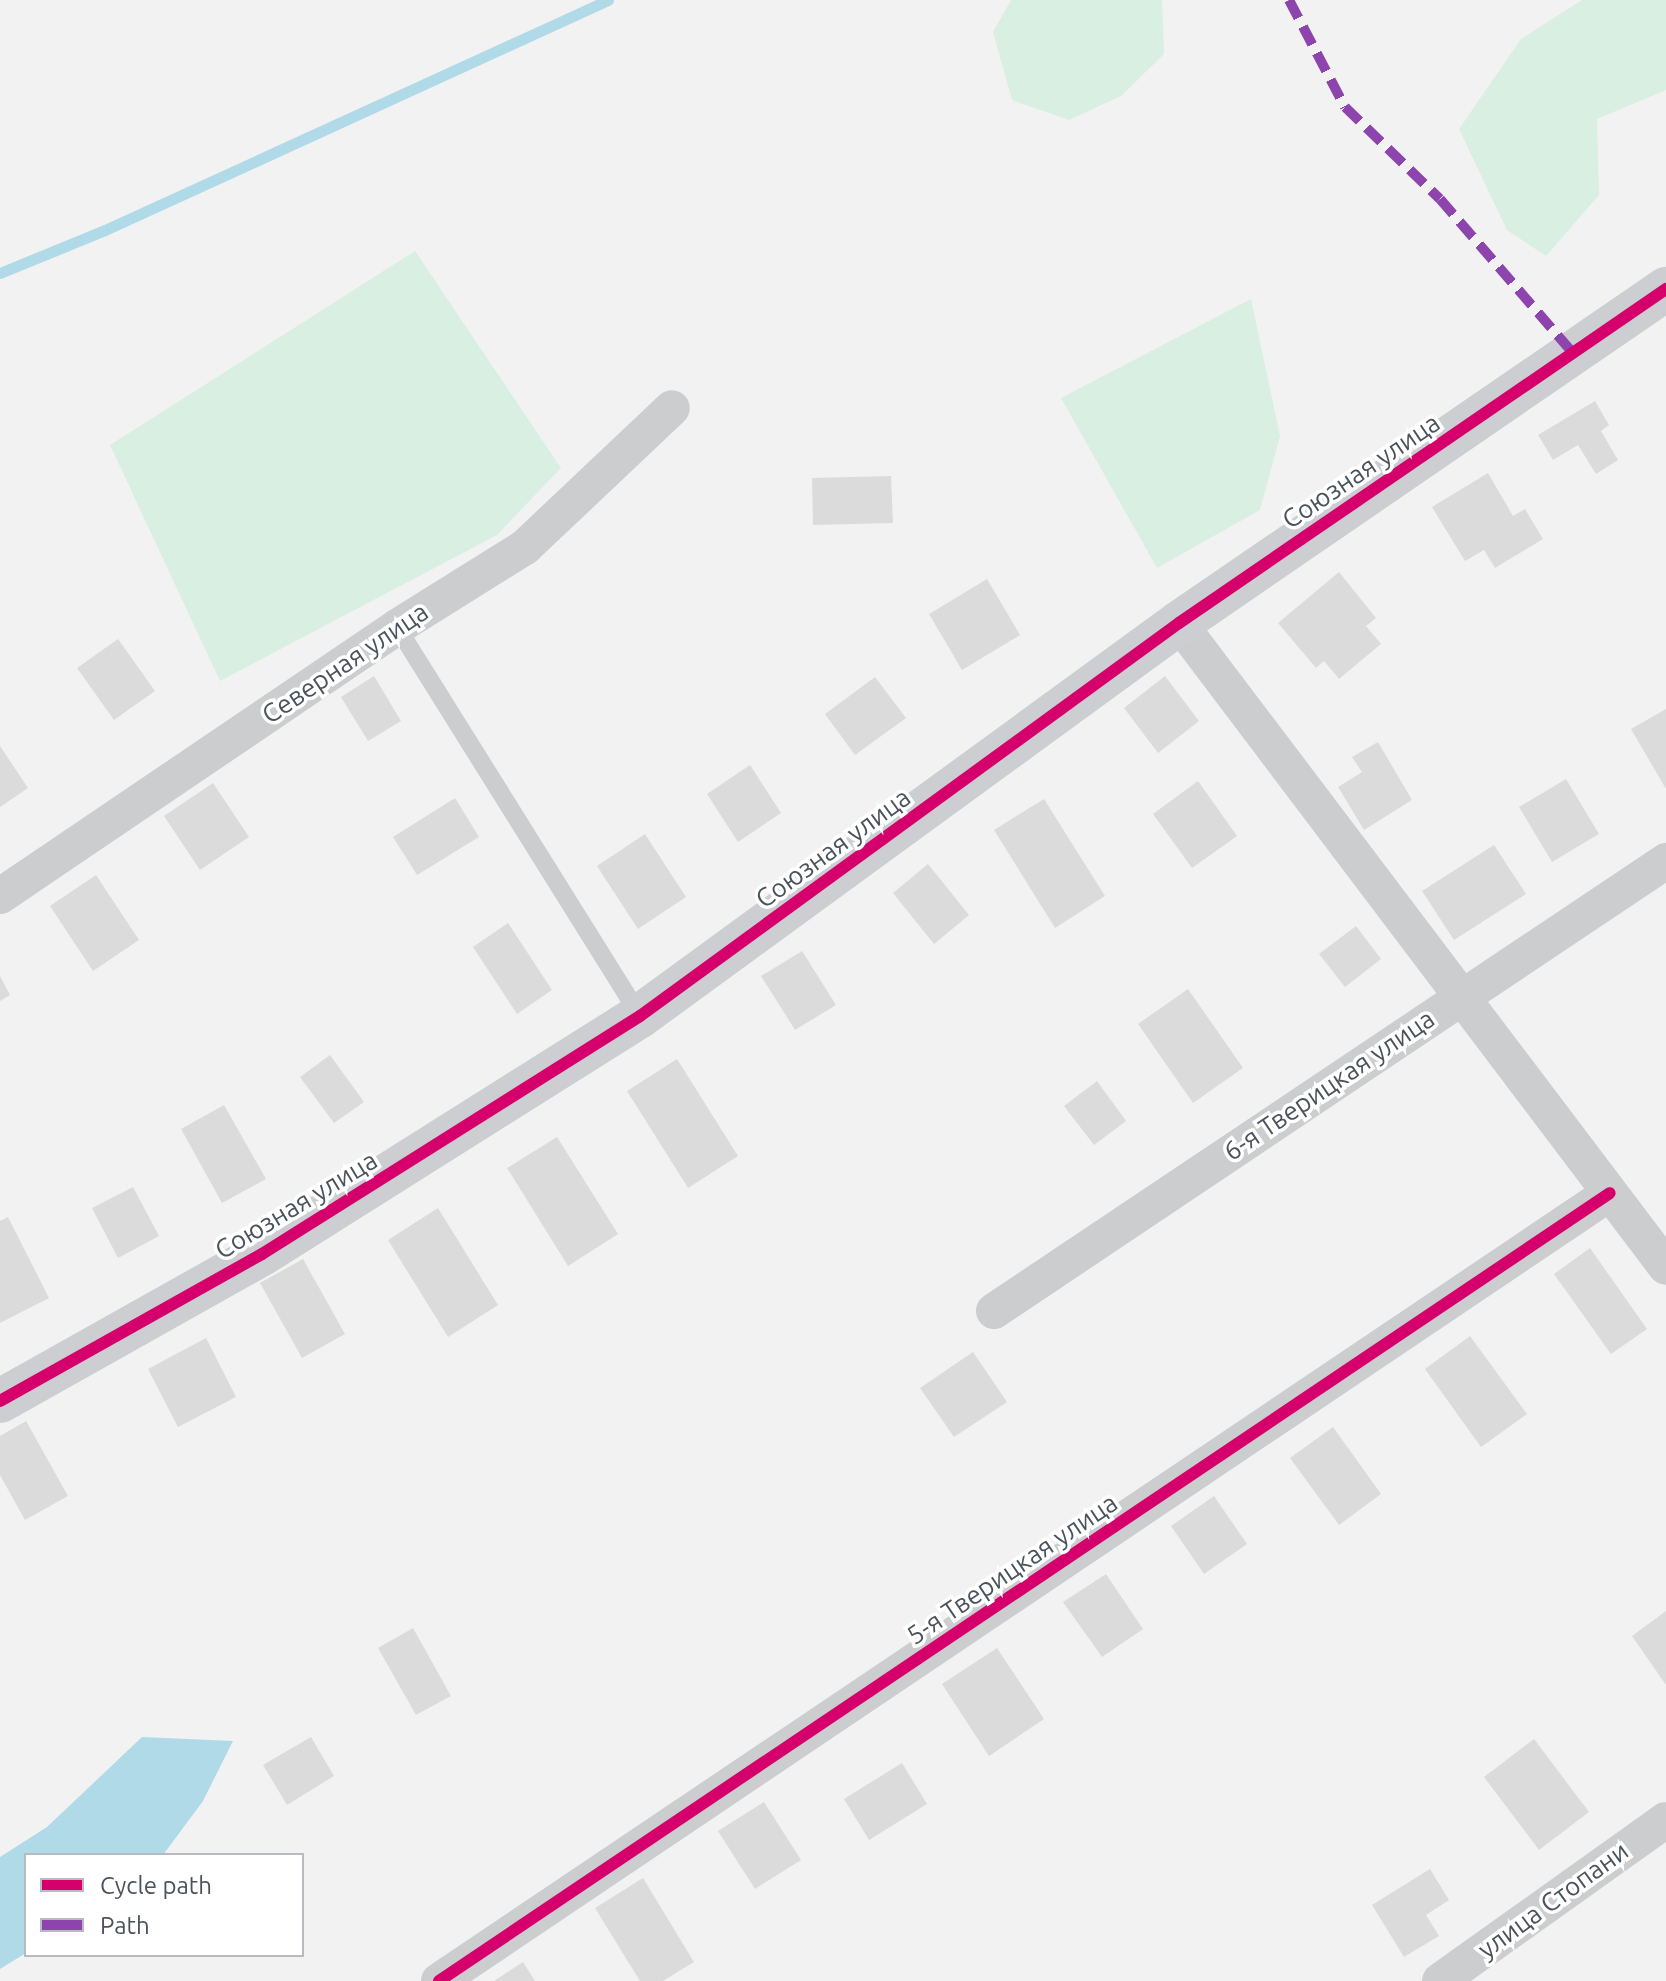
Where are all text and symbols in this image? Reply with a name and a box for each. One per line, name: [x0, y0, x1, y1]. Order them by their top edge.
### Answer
street label: Союзная улица: [1276, 407, 1446, 535]
street label: Северная улица: [256, 596, 434, 730]
street label: Союзная улица: [750, 781, 916, 915]
street label: 6-я Тверицкая улица: [1218, 1003, 1440, 1167]
street label: Союзная улица: [209, 1144, 383, 1266]
street label: 5-я Тверицкая улица: [901, 1487, 1123, 1651]
street label: улица Стопани: [1472, 1835, 1634, 1965]
legend: [24, 1853, 304, 1957]
text: Cycle path: [100, 1872, 212, 1899]
text: Path: [100, 1912, 150, 1939]

